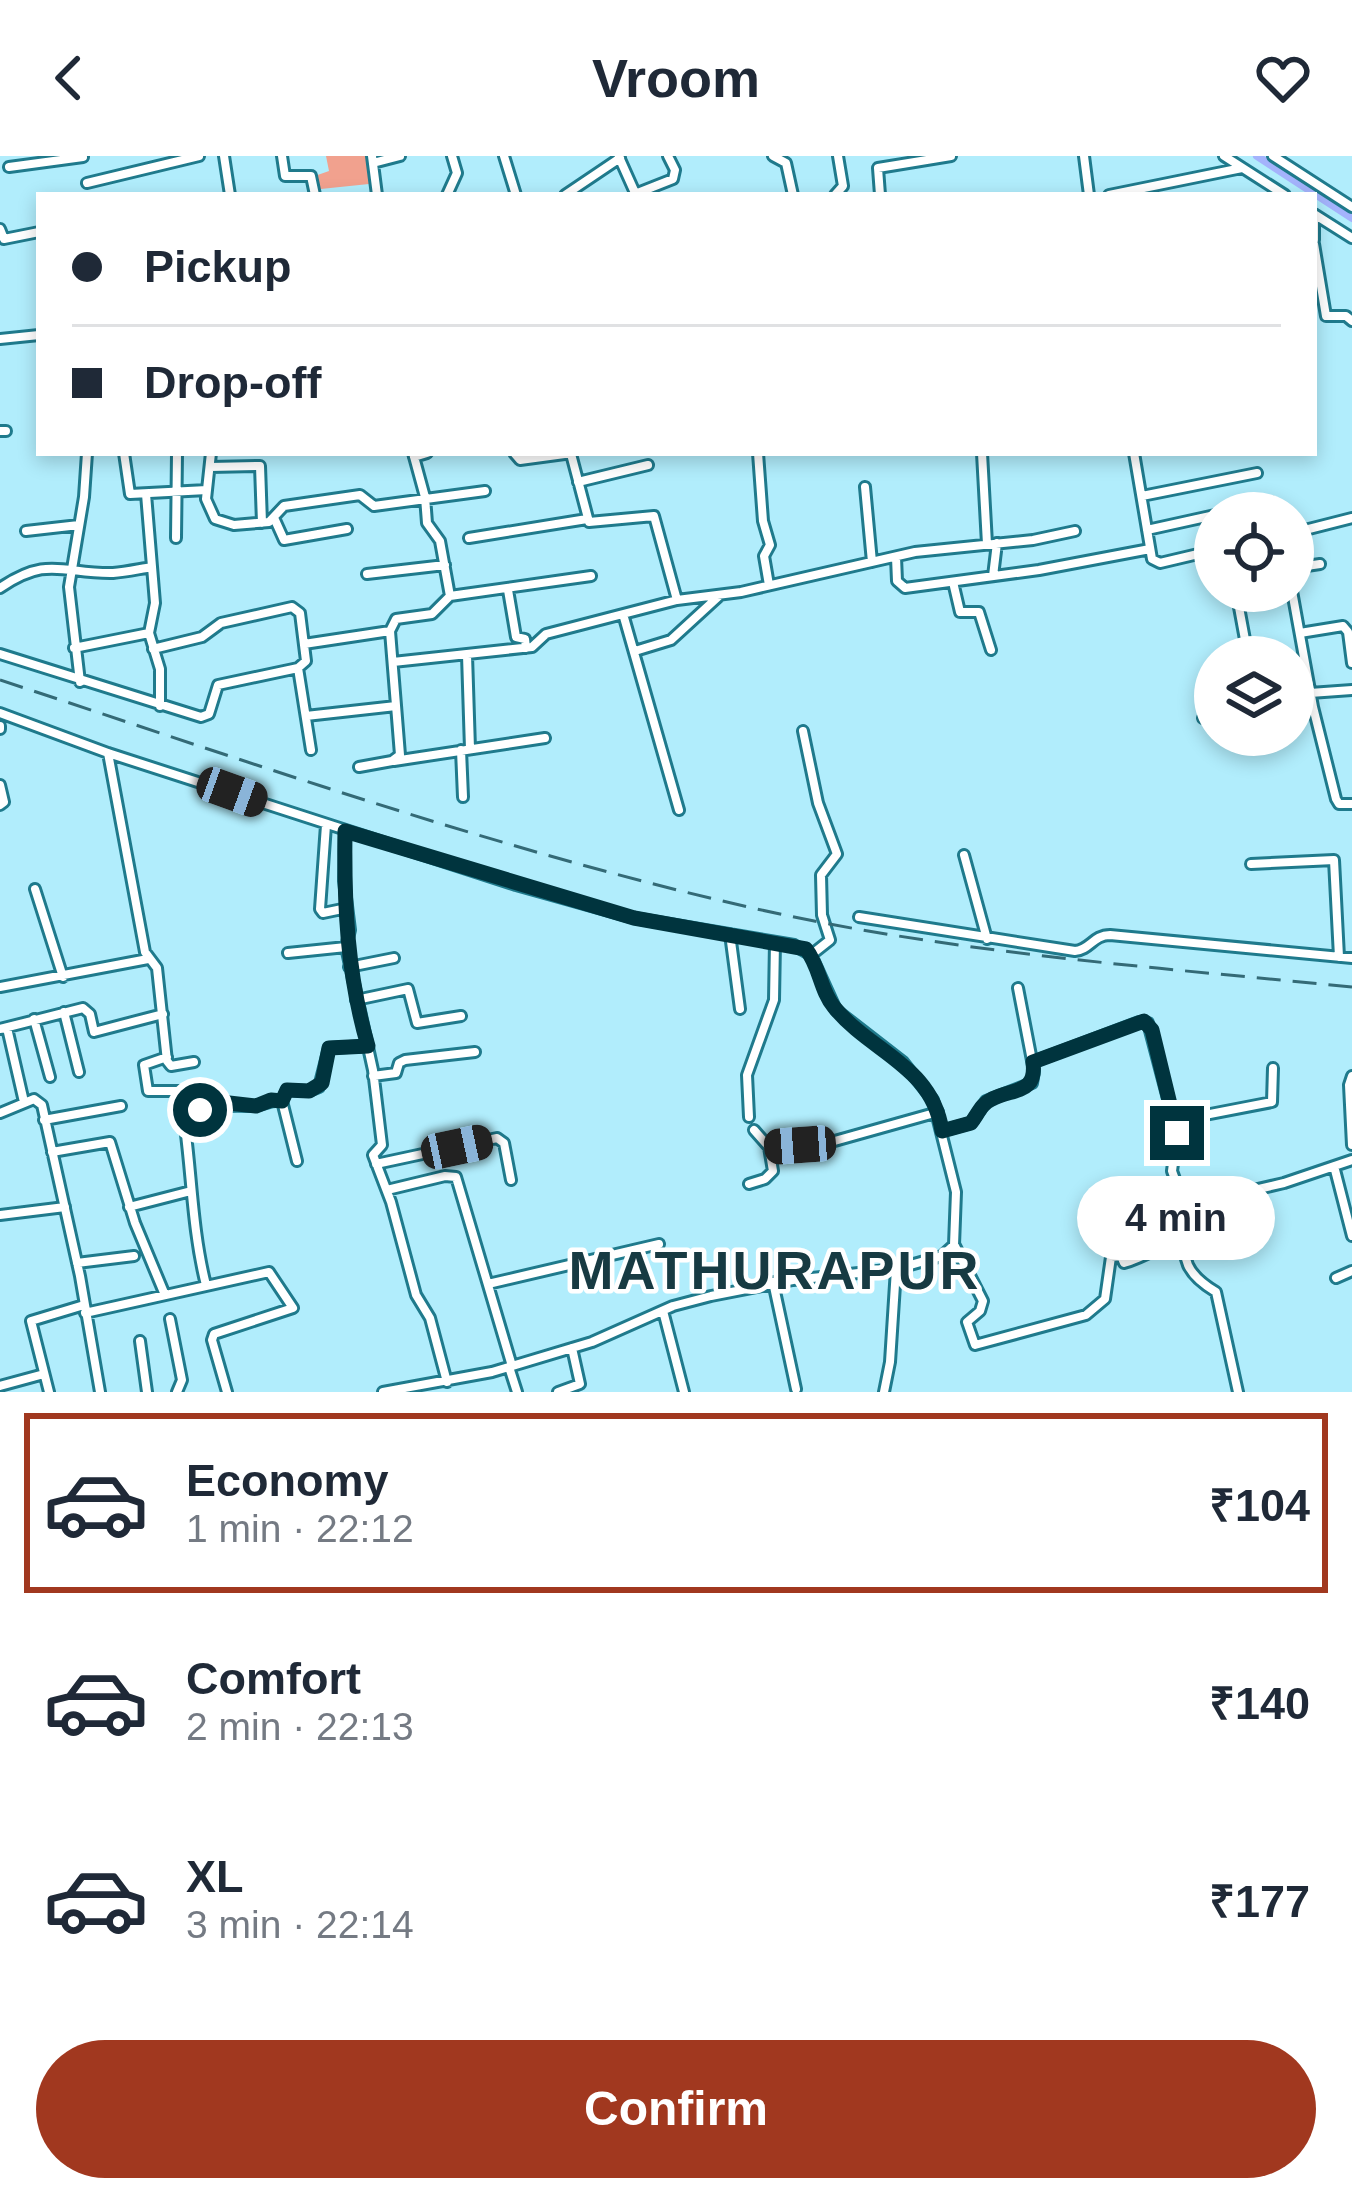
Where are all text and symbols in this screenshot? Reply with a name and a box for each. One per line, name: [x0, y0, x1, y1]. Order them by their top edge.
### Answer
icon: back: [36, 45, 102, 111]
icon: heart: [1250, 45, 1316, 111]
text: Vroom: [592, 48, 760, 108]
text: Pickup: [144, 241, 292, 292]
text: Drop-off: [144, 357, 321, 408]
map controls: [1194, 492, 1314, 756]
button: locate: [1194, 492, 1314, 612]
button: layers: [1194, 636, 1314, 756]
car: [192, 763, 272, 821]
route start: [173, 1083, 227, 1137]
route end: [1150, 1106, 1204, 1160]
car: [418, 1122, 496, 1172]
car: [763, 1125, 837, 1165]
callout: 4 min: [1078, 1175, 1276, 1259]
text: 4 min: [1125, 1196, 1227, 1239]
district label: MATHURAPUR: [569, 1240, 981, 1300]
icon: car: [42, 1449, 150, 1557]
text: Economy: [186, 1455, 389, 1506]
text: ₹104: [1209, 1480, 1310, 1531]
text: 1 min · 22:12: [186, 1507, 414, 1550]
icon: car: [42, 1647, 150, 1755]
text: Comfort: [186, 1653, 361, 1704]
text: ₹140: [1209, 1678, 1310, 1729]
text: 2 min · 22:13: [186, 1705, 414, 1748]
icon: car: [42, 1845, 150, 1953]
text: XL: [186, 1851, 244, 1902]
text: ₹177: [1209, 1876, 1310, 1927]
text: 3 min · 22:14: [186, 1903, 414, 1946]
button: Confirm: [36, 2040, 1316, 2178]

